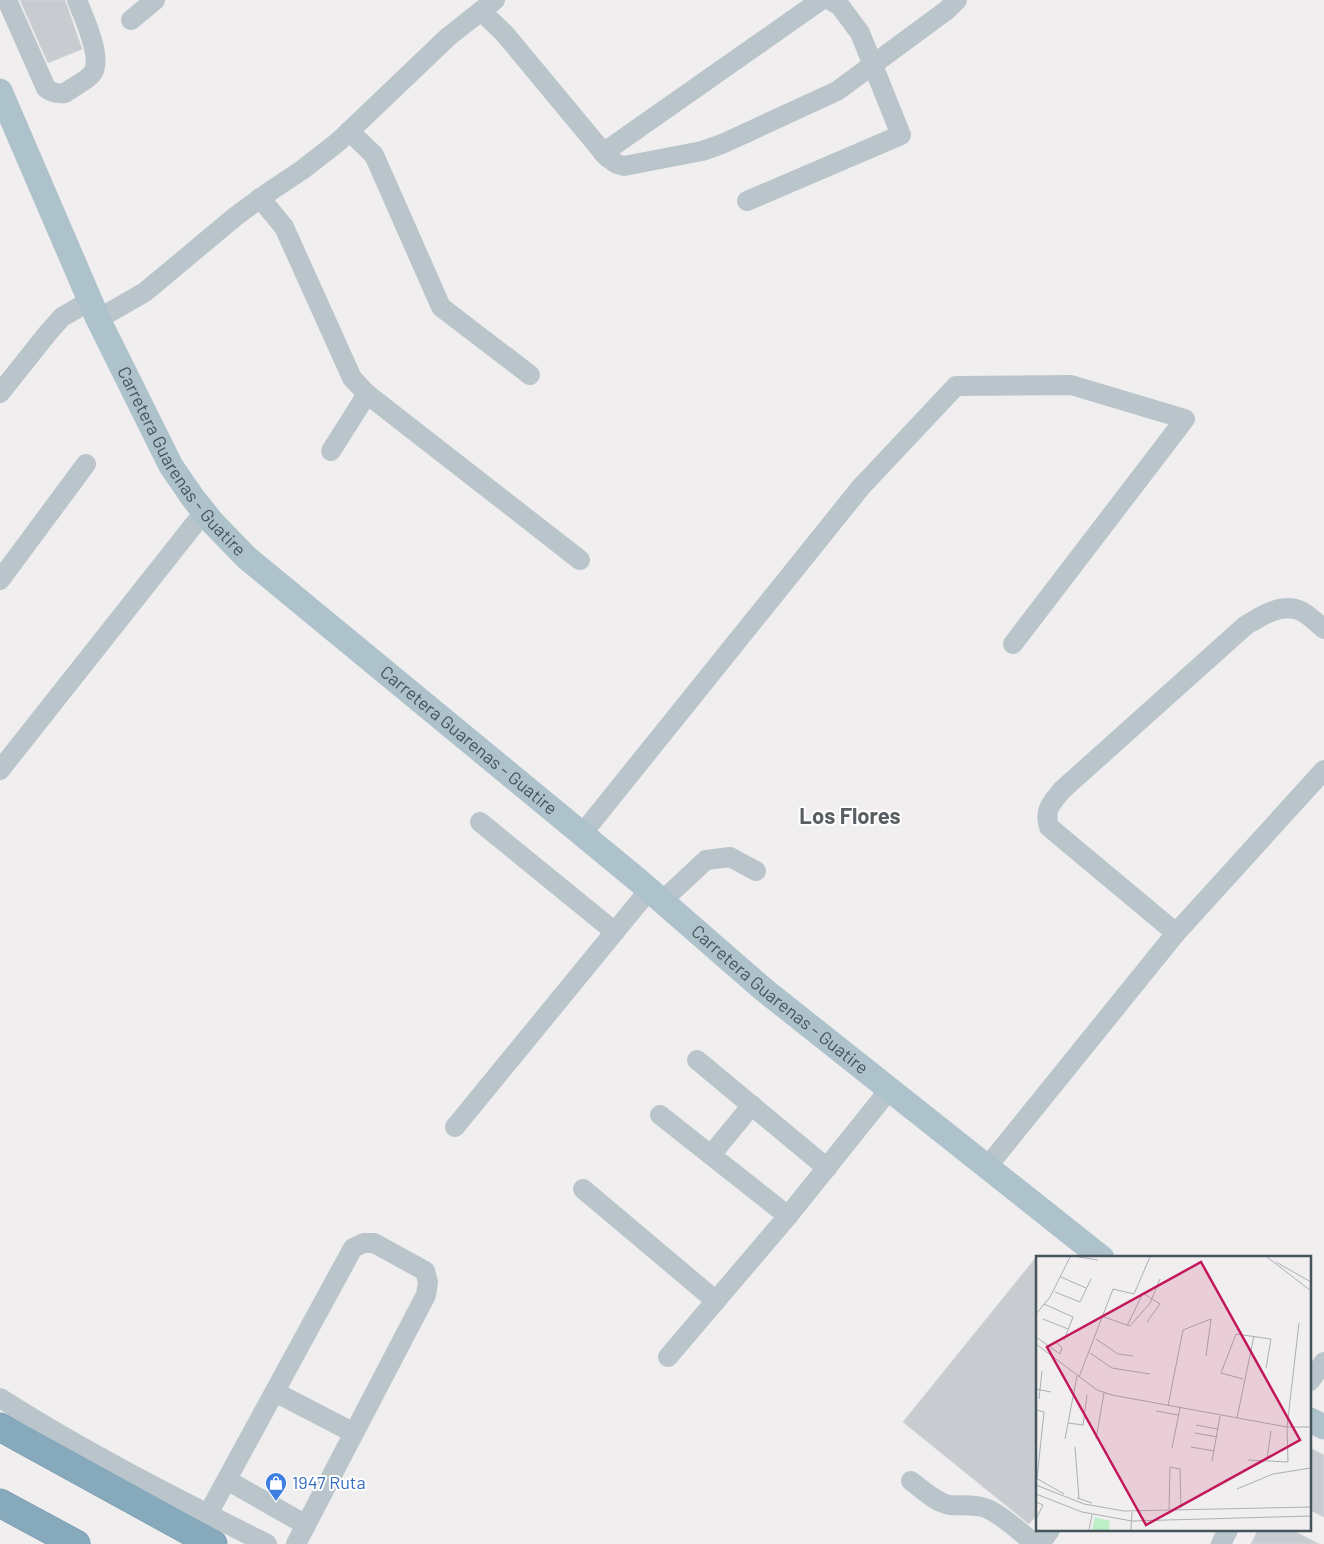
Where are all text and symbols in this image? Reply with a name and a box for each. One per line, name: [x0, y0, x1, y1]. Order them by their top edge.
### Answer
street label: Carretera Guarenas - Guatire: [113, 362, 251, 560]
street label: Carretera Guarenas - Guatire: [376, 660, 562, 819]
district label: Los Flores: [799, 802, 901, 828]
street label: Carretera Guarenas - Guatire: [687, 920, 873, 1078]
inset map: [1036, 1256, 1312, 1532]
shop icon: 1947 Ruta: [264, 1471, 288, 1502]
place label: 1947 Ruta: [292, 1471, 366, 1493]

